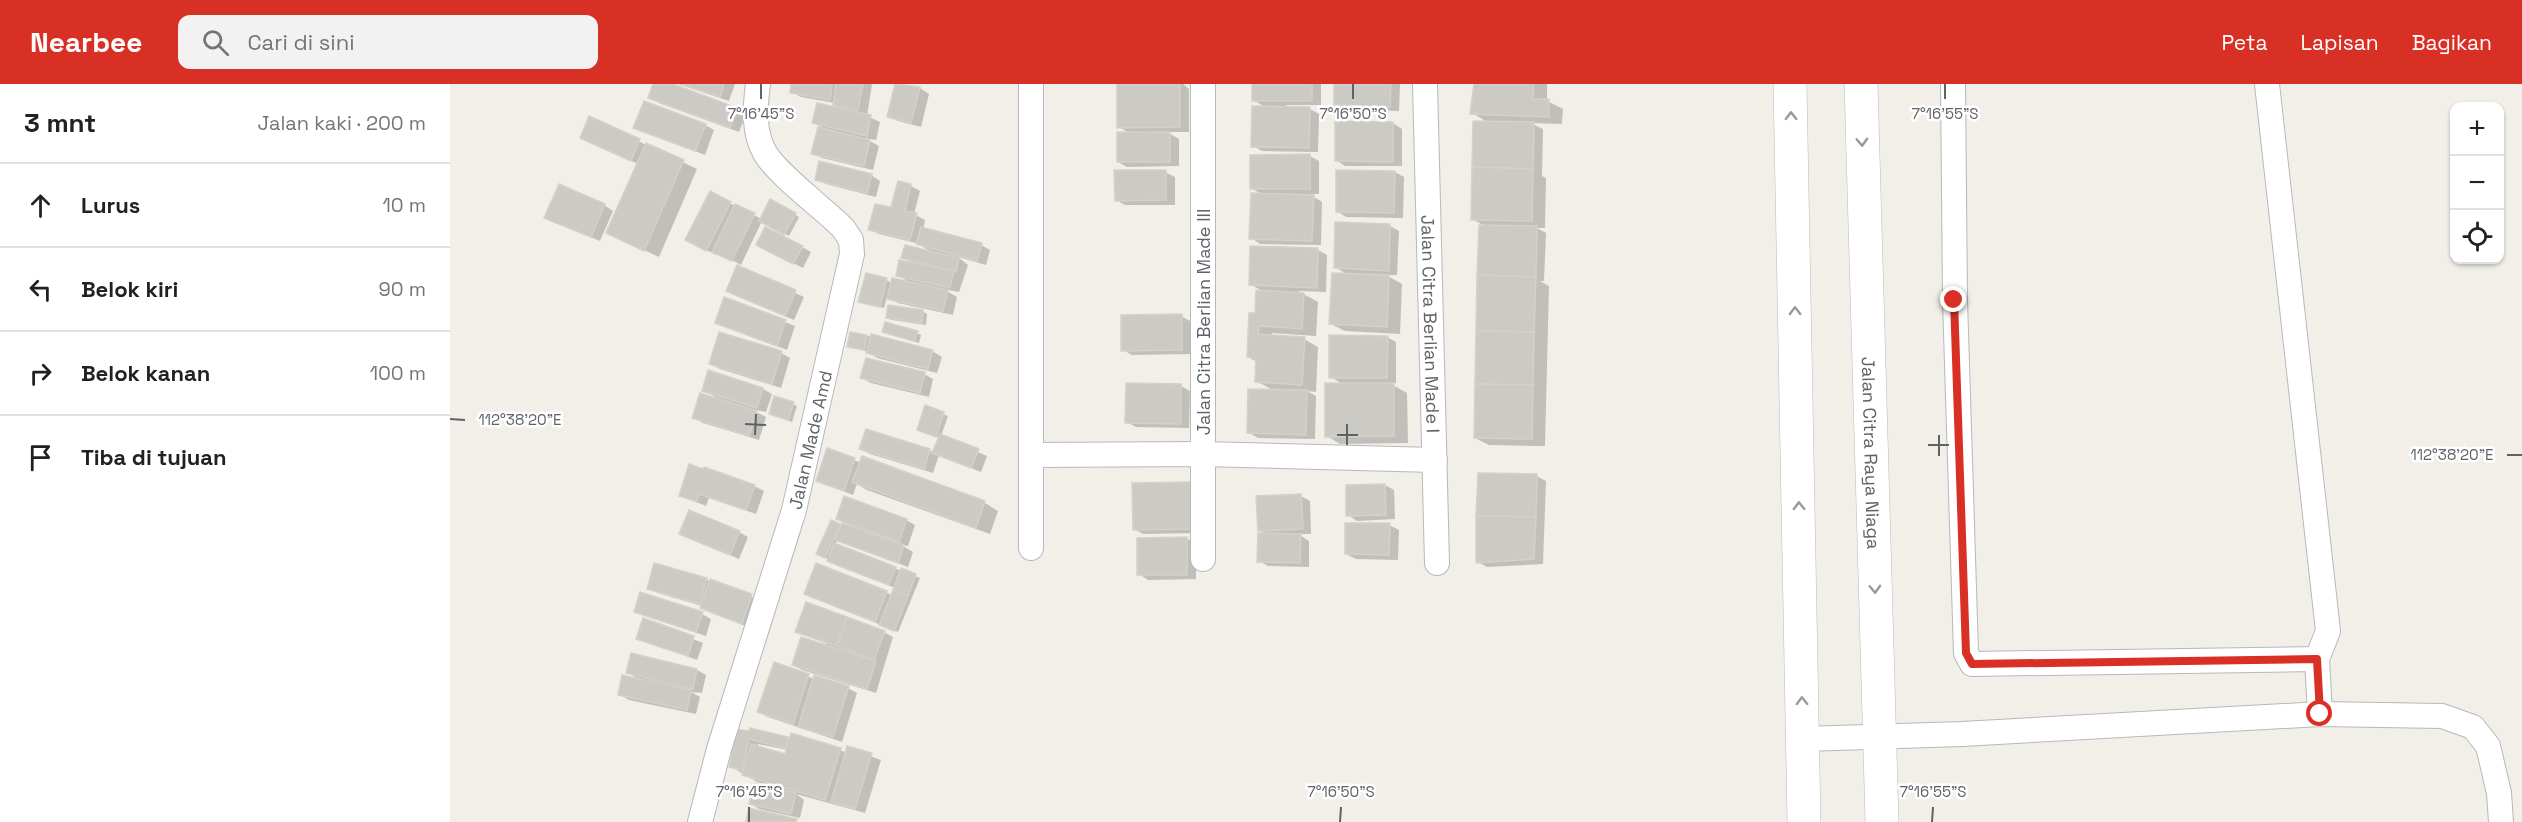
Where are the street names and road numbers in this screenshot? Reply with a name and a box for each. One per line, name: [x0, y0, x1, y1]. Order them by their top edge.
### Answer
street label: Jalan Citra Berlian Made III: [1192, 209, 1215, 435]
street label: Jalan Citra Berlian Made I: [1417, 215, 1445, 433]
street label: Jalan Citra Raya Niaga: [1857, 356, 1886, 550]
street label: Jalan Made Amd: [783, 368, 837, 511]

